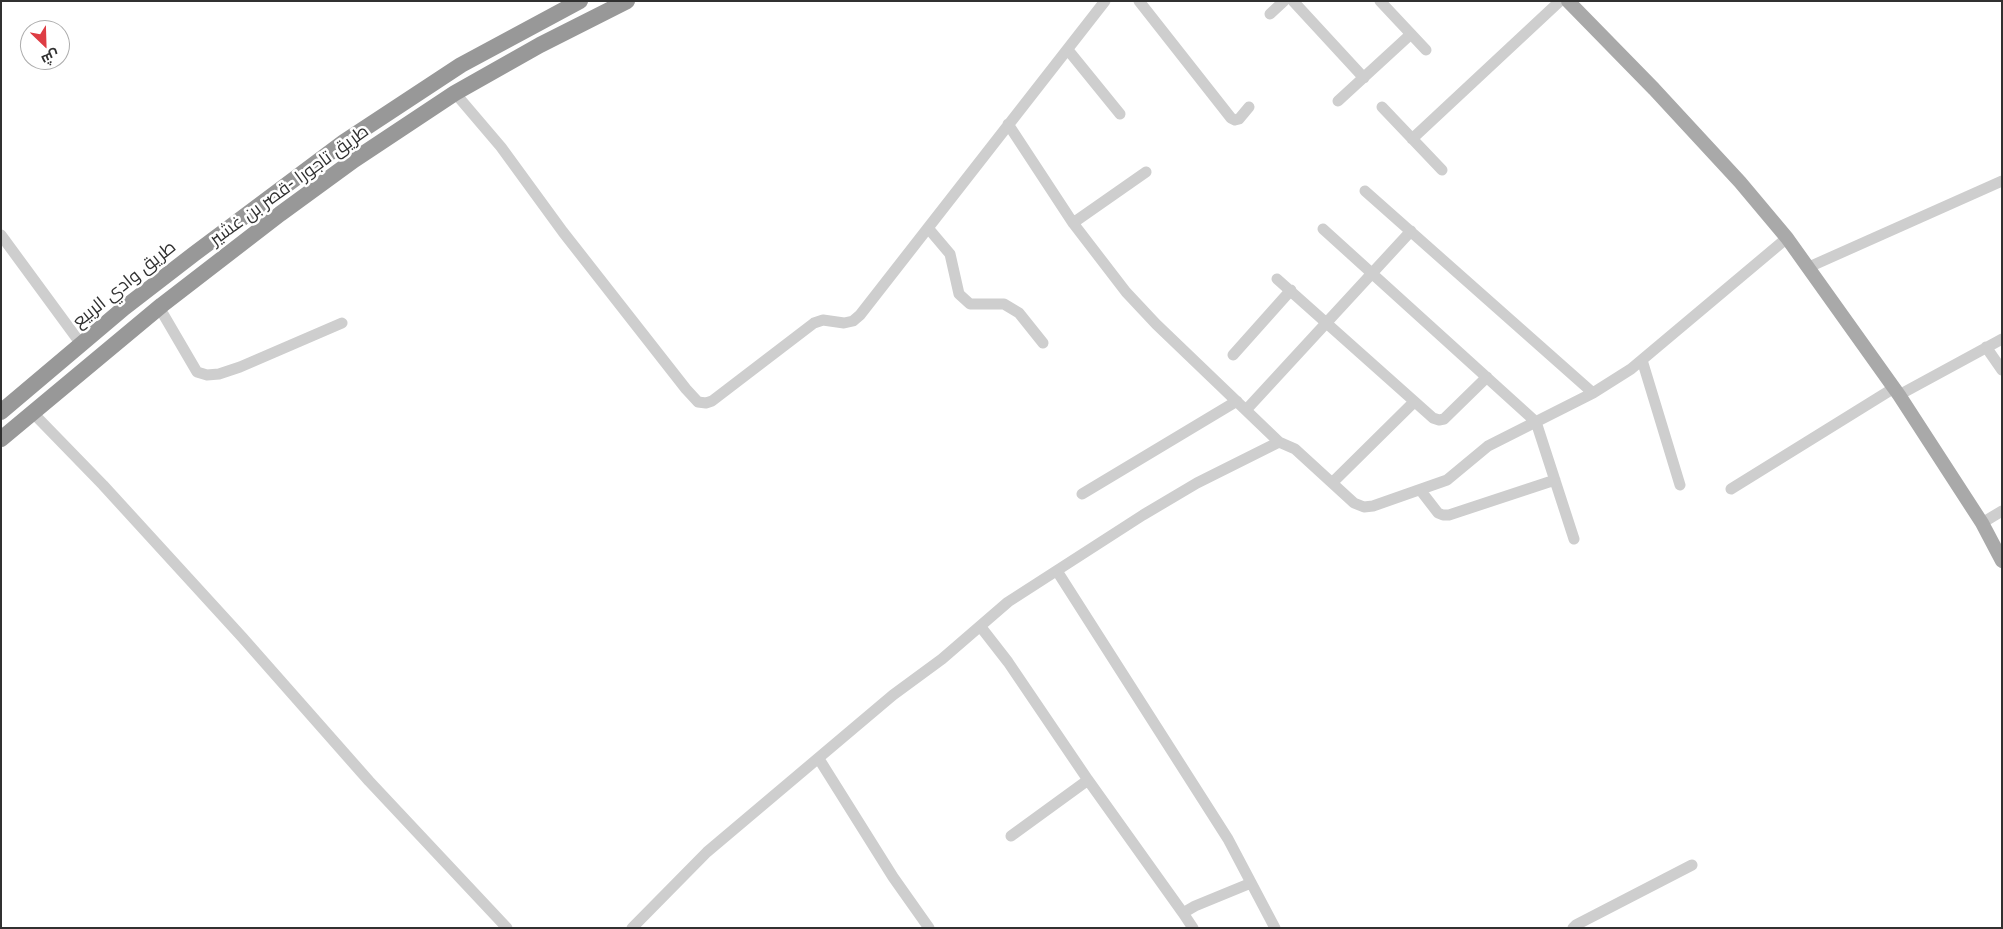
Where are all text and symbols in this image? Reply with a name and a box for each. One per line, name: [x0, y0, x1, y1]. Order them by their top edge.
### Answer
north arrow: [20, 20, 70, 70]
text: ش: [39, 47, 63, 70]
street label: طريق تاجورا -قصر بن غشير: [205, 120, 373, 250]
street label: طريق وادي الربيع: [68, 236, 180, 332]

